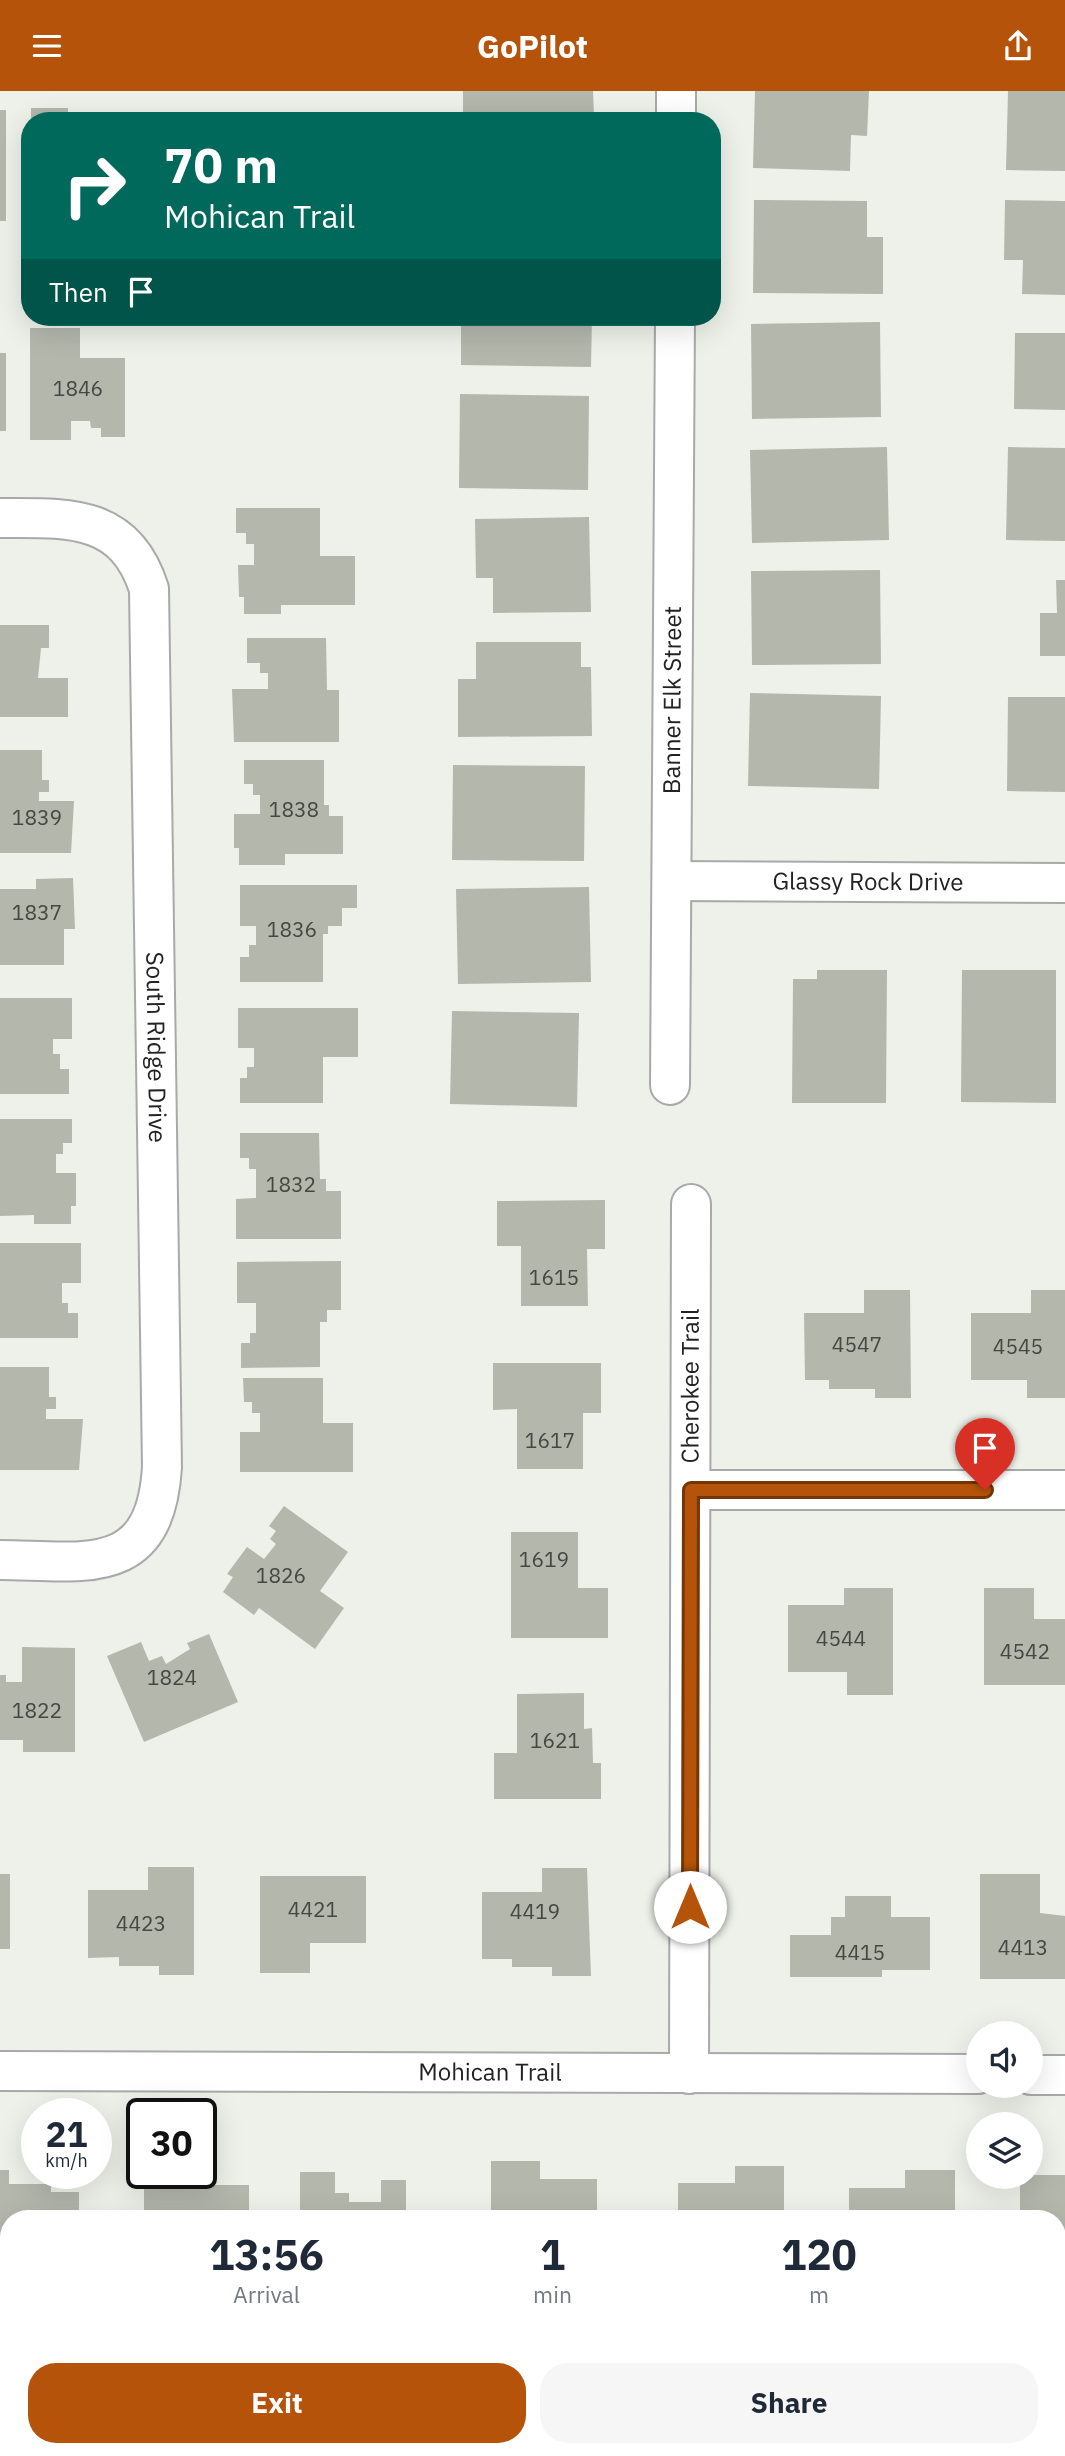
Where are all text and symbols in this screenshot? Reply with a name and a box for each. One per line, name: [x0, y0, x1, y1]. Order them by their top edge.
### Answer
text: GoPilot: [477, 25, 588, 67]
icon: menu: [28, 27, 66, 65]
icon: share: [999, 27, 1037, 65]
text: 70 m: [164, 133, 278, 196]
icon: right: [49, 140, 140, 231]
text: Mohican Trail: [164, 195, 355, 237]
icon: arrive: [122, 273, 160, 311]
text: Then: [49, 275, 108, 309]
house number: 1846: [53, 374, 103, 402]
street label: Banner Elk Street: [655, 606, 688, 794]
house number: 1838: [269, 795, 319, 823]
house number: 1839: [12, 803, 62, 831]
street label: Glassy Rock Drive: [772, 865, 964, 897]
house number: 1837: [12, 898, 62, 926]
house number: 1836: [267, 915, 317, 943]
street label: South Ridge Drive: [139, 951, 174, 1143]
house number: 1832: [266, 1170, 316, 1198]
house number: 1615: [529, 1263, 579, 1291]
street label: Cherokee Trail: [673, 1309, 706, 1463]
house number: 4547: [832, 1330, 882, 1358]
house number: 4545: [993, 1332, 1043, 1360]
pin: [955, 1418, 1015, 1490]
house number: 1617: [525, 1426, 575, 1454]
icon: arrive: [966, 1429, 1004, 1467]
house number: 1619: [519, 1545, 569, 1573]
house number: 1826: [256, 1561, 306, 1589]
house number: 4544: [816, 1624, 866, 1652]
house number: 4542: [1000, 1637, 1050, 1665]
house number: 1824: [147, 1663, 197, 1691]
house number: 1822: [12, 1696, 62, 1724]
house number: 1621: [530, 1726, 580, 1754]
position arrow: [653, 1870, 727, 1944]
house number: 4421: [288, 1895, 338, 1923]
house number: 4419: [510, 1897, 560, 1925]
house number: 4423: [116, 1909, 166, 1937]
house number: 4413: [998, 1933, 1048, 1961]
house number: 4415: [835, 1938, 885, 1966]
map controls: [966, 2021, 1043, 2189]
button: sound: [966, 2021, 1043, 2098]
street label: Mohican Trail: [418, 2055, 562, 2088]
speed limit sign: 30: [126, 2098, 217, 2189]
text: 21: [45, 2111, 88, 2157]
button: layers: [966, 2112, 1043, 2189]
text: km/h: [45, 2149, 88, 2172]
text: 13:56: [209, 2227, 324, 2282]
text: 1: [540, 2227, 565, 2282]
text: 120: [781, 2227, 857, 2282]
text: Arrival: [233, 2279, 300, 2309]
text: min: [533, 2279, 572, 2309]
text: m: [809, 2279, 829, 2309]
button: Exit: [28, 2363, 526, 2443]
button: Share: [540, 2363, 1038, 2443]

